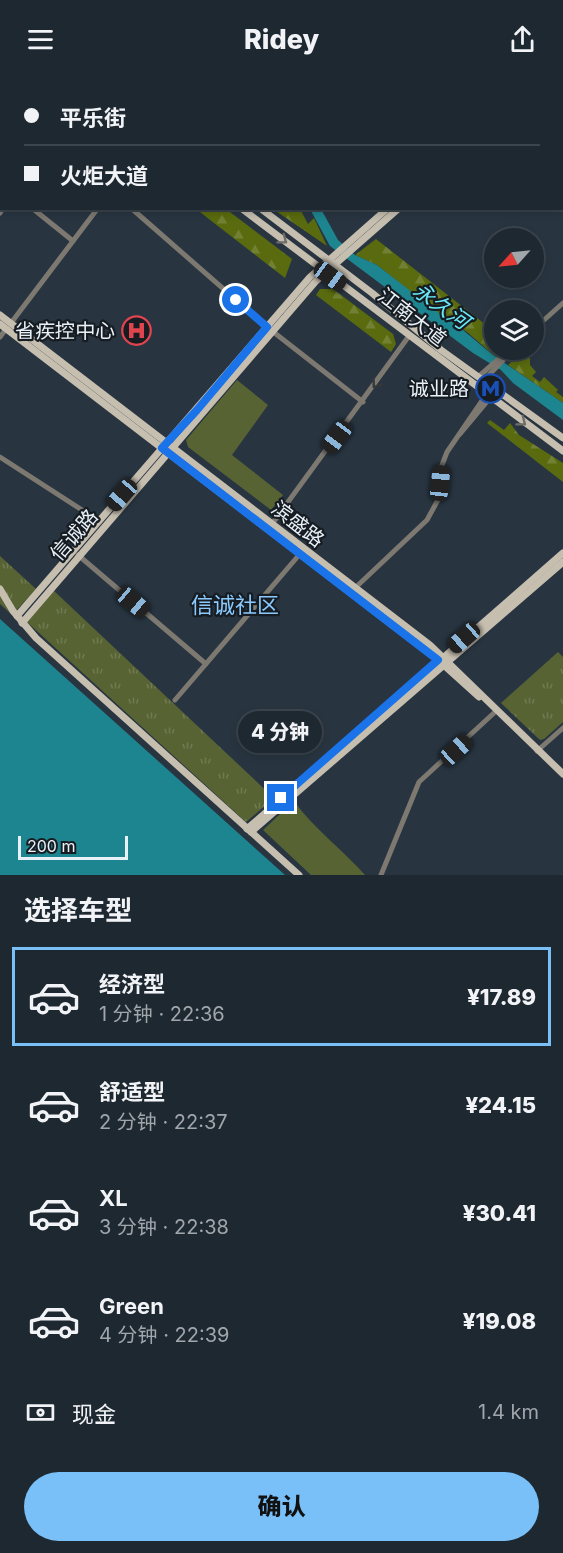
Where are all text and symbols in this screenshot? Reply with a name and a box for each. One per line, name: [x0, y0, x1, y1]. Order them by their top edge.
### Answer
icon: menu: [24, 23, 57, 56]
text: Ridey: [244, 23, 319, 56]
icon: share: [506, 23, 539, 56]
text: 平乐街: [60, 105, 126, 131]
text: 火炬大道: [60, 163, 148, 189]
north arrow: [484, 228, 544, 288]
map controls: [484, 228, 544, 360]
one-way arrow: [276, 233, 287, 244]
car: [310, 258, 350, 294]
water label: 永久河: [408, 277, 477, 337]
street label: 江南大道: [373, 283, 451, 351]
route start: [222, 286, 249, 313]
button: layers: [484, 300, 544, 360]
hospital icon: 省疾控中心: [120, 315, 152, 347]
place label: 省疾控中心: [15, 319, 115, 343]
metro station icon: 诚业路: [474, 373, 506, 405]
place label: 诚业路: [409, 377, 469, 401]
one-way arrow: [372, 378, 383, 389]
one-way arrow: [516, 414, 527, 425]
car: [319, 417, 355, 457]
car: [429, 464, 451, 502]
car: [103, 476, 141, 514]
street label: 滨盛路: [267, 496, 329, 552]
street label: 信诚路: [45, 504, 103, 566]
car: [113, 584, 153, 620]
district label: 信诚社区: [191, 592, 279, 618]
car: [445, 619, 483, 657]
callout: 4 分钟: [239, 711, 323, 753]
text: 4 分钟: [251, 720, 309, 744]
car: [437, 731, 475, 769]
route end: [267, 784, 294, 811]
scale bar: [18, 833, 128, 860]
text: 200 m: [27, 836, 75, 856]
text: 选择车型: [24, 894, 132, 927]
icon: car: [27, 970, 81, 1024]
text: 经济型: [99, 971, 165, 997]
text: ¥17.89: [467, 984, 536, 1010]
text: 1 分钟 · 22:36: [99, 1002, 225, 1026]
icon: car: [27, 1078, 81, 1132]
text: 舒适型: [99, 1079, 165, 1105]
text: ¥24.15: [465, 1092, 536, 1118]
text: 2 分钟 · 22:37: [99, 1110, 228, 1134]
text: XL: [99, 1185, 128, 1211]
icon: car: [27, 1186, 81, 1240]
text: ¥30.41: [463, 1200, 536, 1226]
text: 3 分钟 · 22:38: [99, 1215, 229, 1239]
text: Green: [99, 1293, 164, 1319]
icon: car: [27, 1294, 81, 1348]
text: ¥19.08: [463, 1308, 536, 1334]
text: 4 分钟 · 22:39: [99, 1323, 229, 1347]
icon: cash: [24, 1396, 57, 1429]
text: 1.4 km: [478, 1400, 539, 1424]
text: 现金: [72, 1401, 116, 1427]
button: 确认: [24, 1472, 539, 1541]

